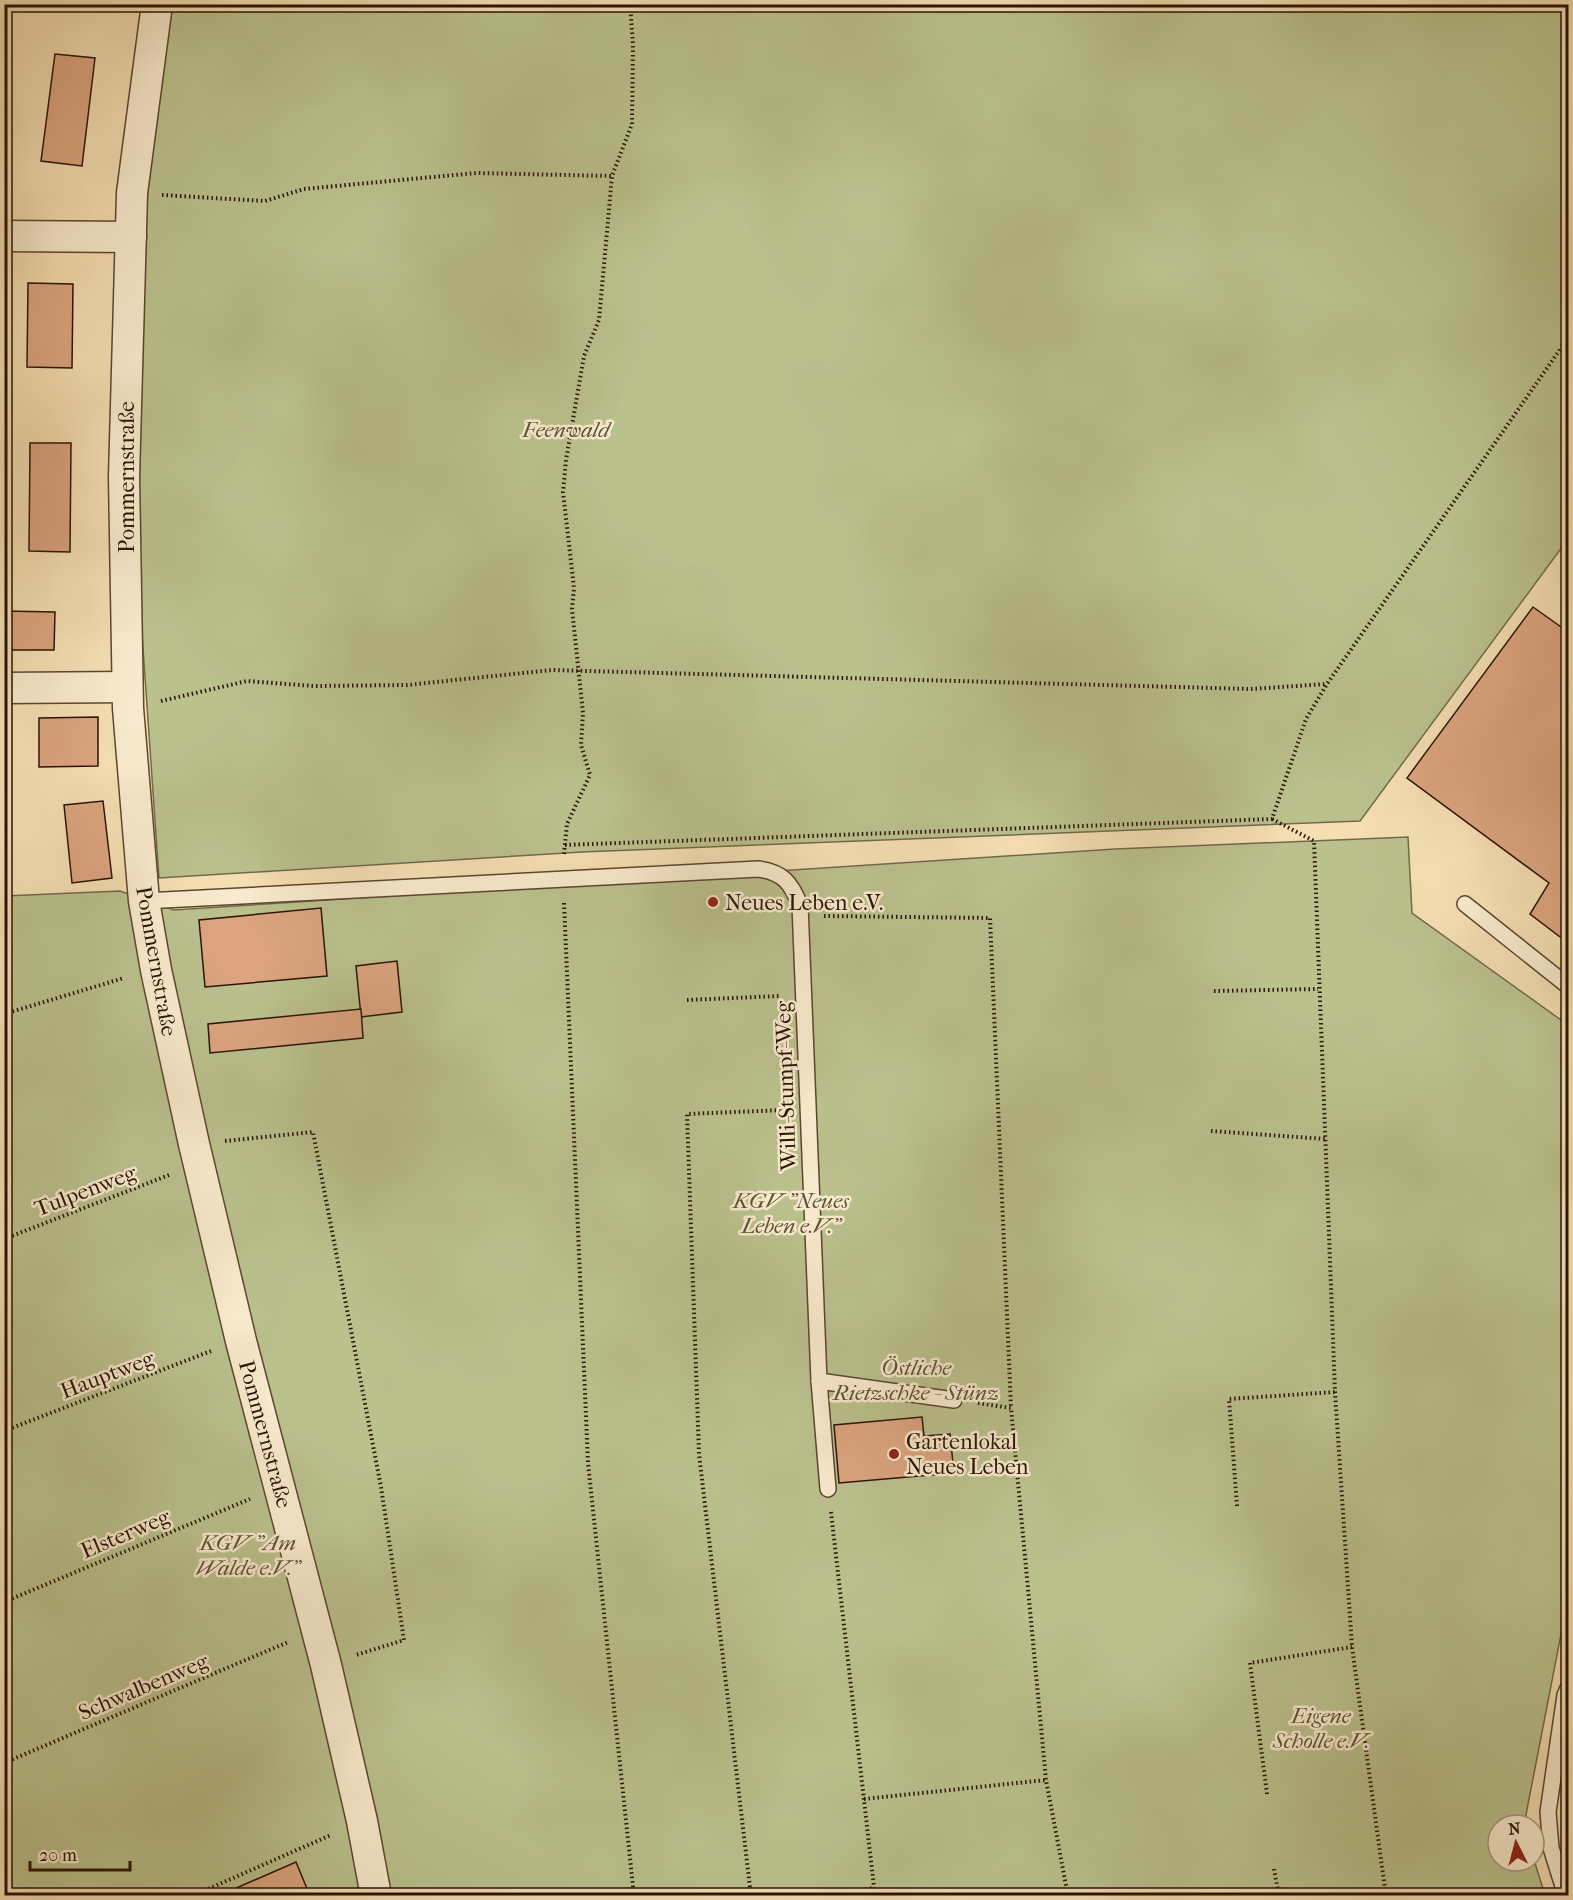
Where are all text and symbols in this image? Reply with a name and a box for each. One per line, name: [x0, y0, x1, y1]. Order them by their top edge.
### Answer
street label: Pommernstraße: [114, 401, 140, 553]
park label: Feenwald: [522, 417, 612, 443]
street label: Pommernstraße: [130, 884, 182, 1038]
place label: Neues Leben e.V.: [725, 890, 883, 916]
marker: Neues Leben e.V.: [706, 895, 720, 909]
street label: Willi-Stumpf-Weg: [770, 1000, 802, 1172]
street label: Tulpenweg: [31, 1160, 140, 1222]
park label: KGV "Neues Leben e.V.": [731, 1188, 850, 1239]
street label: Hauptweg: [57, 1345, 158, 1405]
park label: Östliche Rietzschke - Stünz: [831, 1355, 999, 1406]
street label: Pommernstraße: [233, 1358, 297, 1511]
place label: Gartenlokal Neues Leben: [906, 1429, 1029, 1480]
marker: Gartenlokal Neues Leben: [887, 1447, 901, 1461]
street label: Elsterweg: [77, 1503, 174, 1564]
park label: KGV "Am Walde e.V.": [196, 1530, 303, 1581]
street label: Schwalbenweg: [75, 1648, 212, 1726]
park label: Eigene Scholle e.V.: [1272, 1703, 1372, 1754]
north arrow: [1486, 1813, 1546, 1873]
text: N: [1507, 1818, 1522, 1839]
scale bar: [30, 1834, 130, 1872]
text: 20 m: [39, 1845, 77, 1866]

